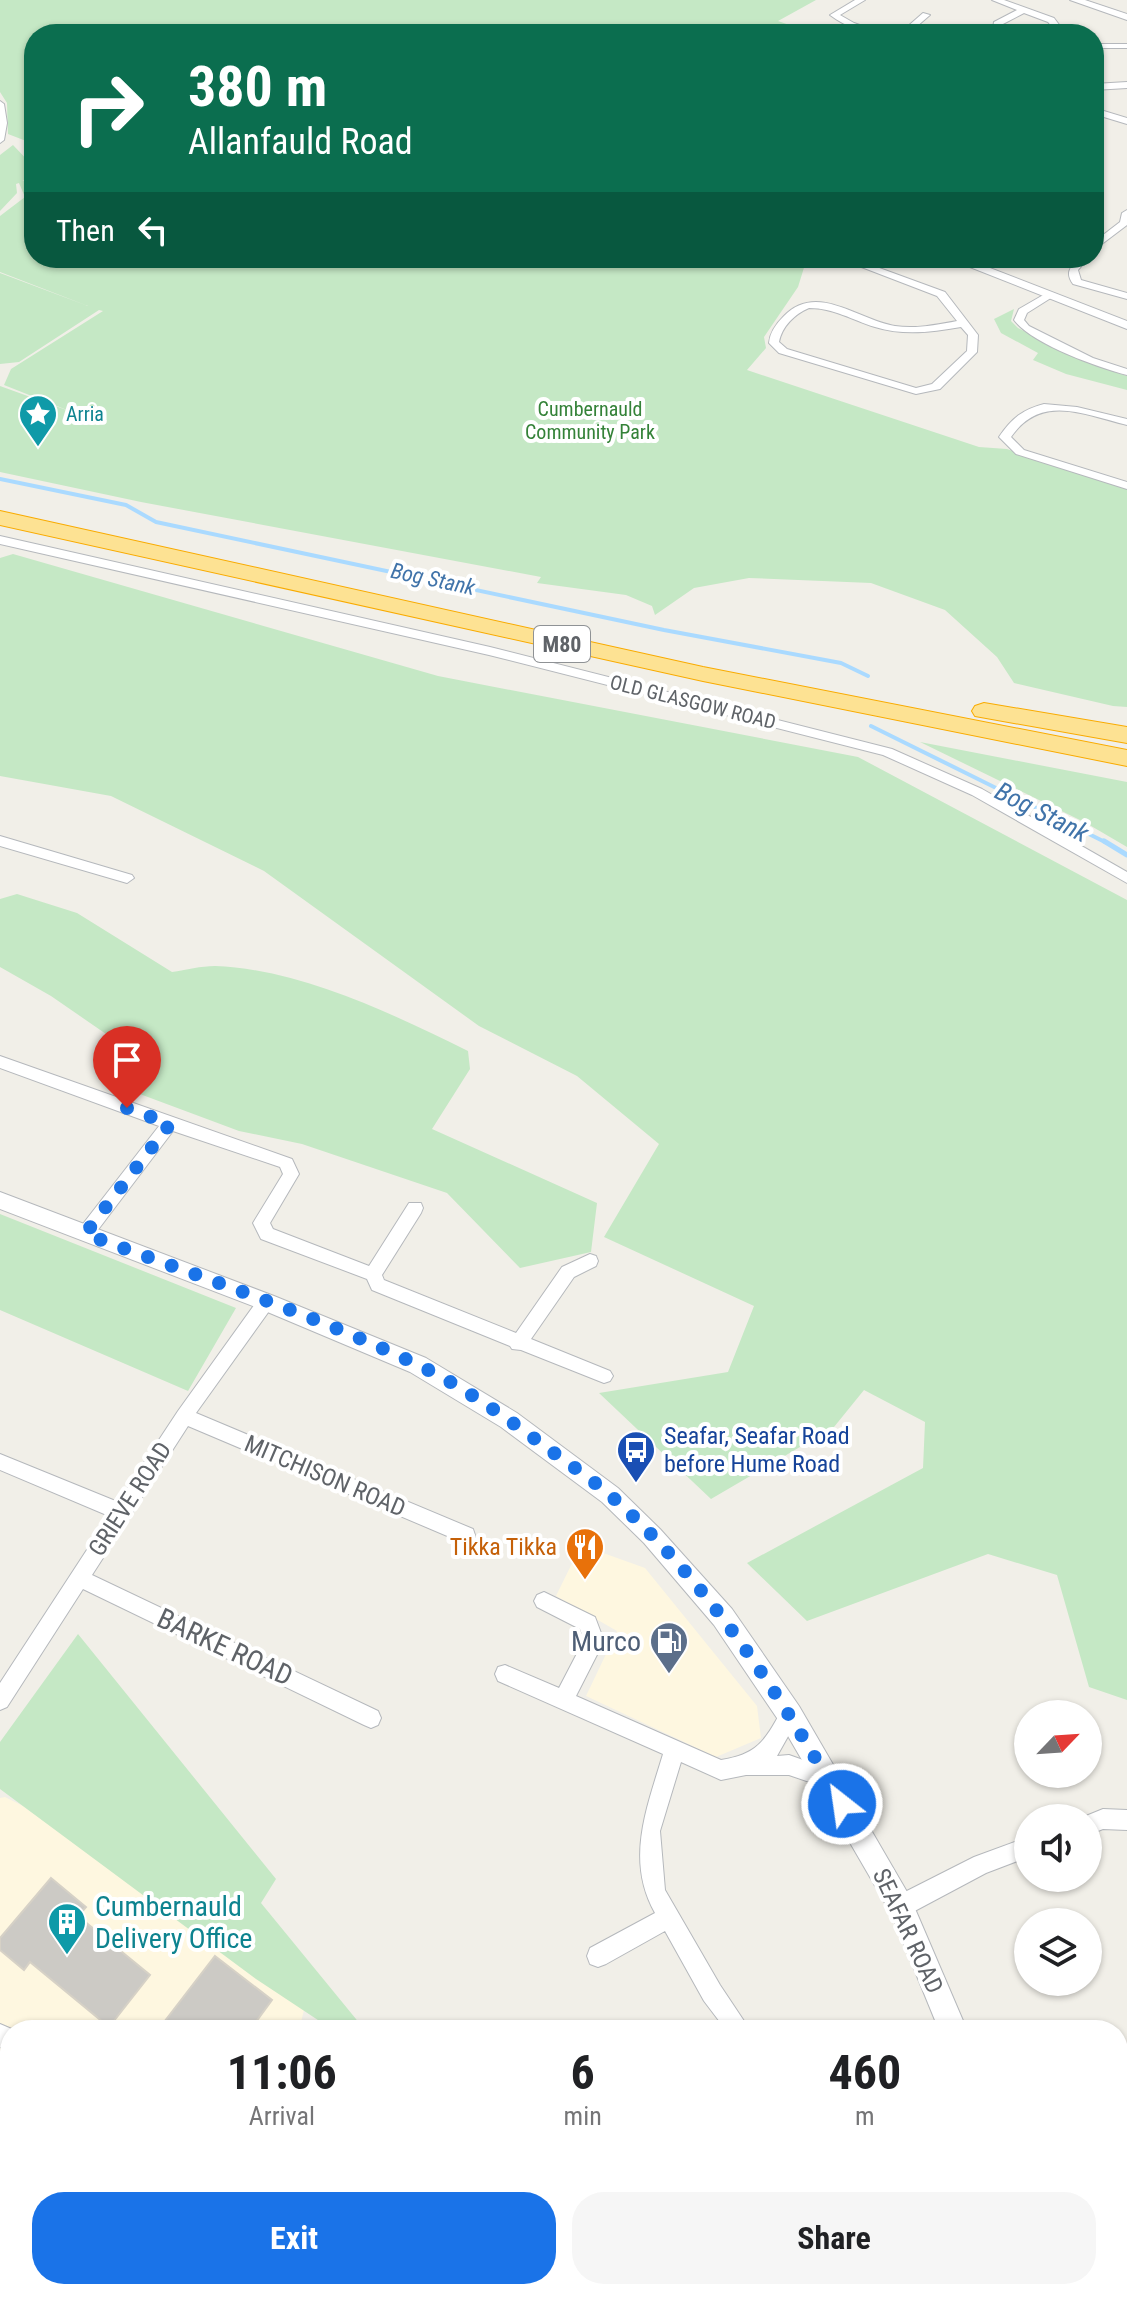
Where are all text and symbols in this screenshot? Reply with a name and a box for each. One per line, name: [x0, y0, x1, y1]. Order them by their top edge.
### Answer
text: 380 m: [188, 54, 327, 120]
icon: right: [56, 56, 160, 160]
text: Allanfauld Road: [188, 121, 413, 163]
icon: left: [131, 208, 175, 252]
text: Then: [56, 213, 115, 248]
place icon: Arria: [17, 393, 59, 448]
park label: Cumbernauld Community Park: [525, 397, 655, 444]
place label: Arria: [66, 402, 104, 426]
water label: Bog Stank: [389, 558, 478, 600]
road number: M80: [534, 626, 590, 662]
street label: OLD GLASGOW ROAD: [608, 670, 778, 734]
water label: Bog Stank: [990, 776, 1094, 849]
pin: [93, 1026, 161, 1108]
icon: arrive: [105, 1038, 149, 1082]
place label: Seafar, Seafar Road before Hume Road: [664, 1422, 850, 1478]
street label: MITCHISON ROAD: [240, 1429, 410, 1523]
bus stop icon: Seafar, Seafar Road before Hume Road: [615, 1429, 657, 1484]
street label: GRIEVE ROAD: [83, 1437, 177, 1561]
restaurant icon: Tikka Tikka: [564, 1526, 606, 1581]
place label: Tikka Tikka: [450, 1533, 557, 1561]
street label: BARKE ROAD: [152, 1601, 298, 1693]
fuel station icon: Murco: [648, 1620, 690, 1675]
place label: Murco: [571, 1625, 641, 1658]
north arrow: [1014, 1700, 1102, 1788]
map controls: [1014, 1700, 1102, 1996]
position arrow: [800, 1762, 884, 1846]
button: sound: [1014, 1804, 1102, 1892]
street label: SEAFAR ROAD: [867, 1864, 949, 1998]
place label: Cumbernauld Delivery Office: [95, 1890, 253, 1955]
building icon: Cumbernauld Delivery Office: [46, 1901, 88, 1956]
button: layers: [1014, 1908, 1102, 1996]
text: 11:06: [227, 2044, 337, 2101]
text: 6: [571, 2044, 595, 2101]
text: 460: [828, 2044, 901, 2101]
text: Arrival: [249, 2101, 315, 2131]
text: min: [564, 2101, 602, 2131]
text: m: [855, 2101, 875, 2131]
button: Exit: [32, 2192, 556, 2284]
button: Share: [572, 2192, 1096, 2284]

